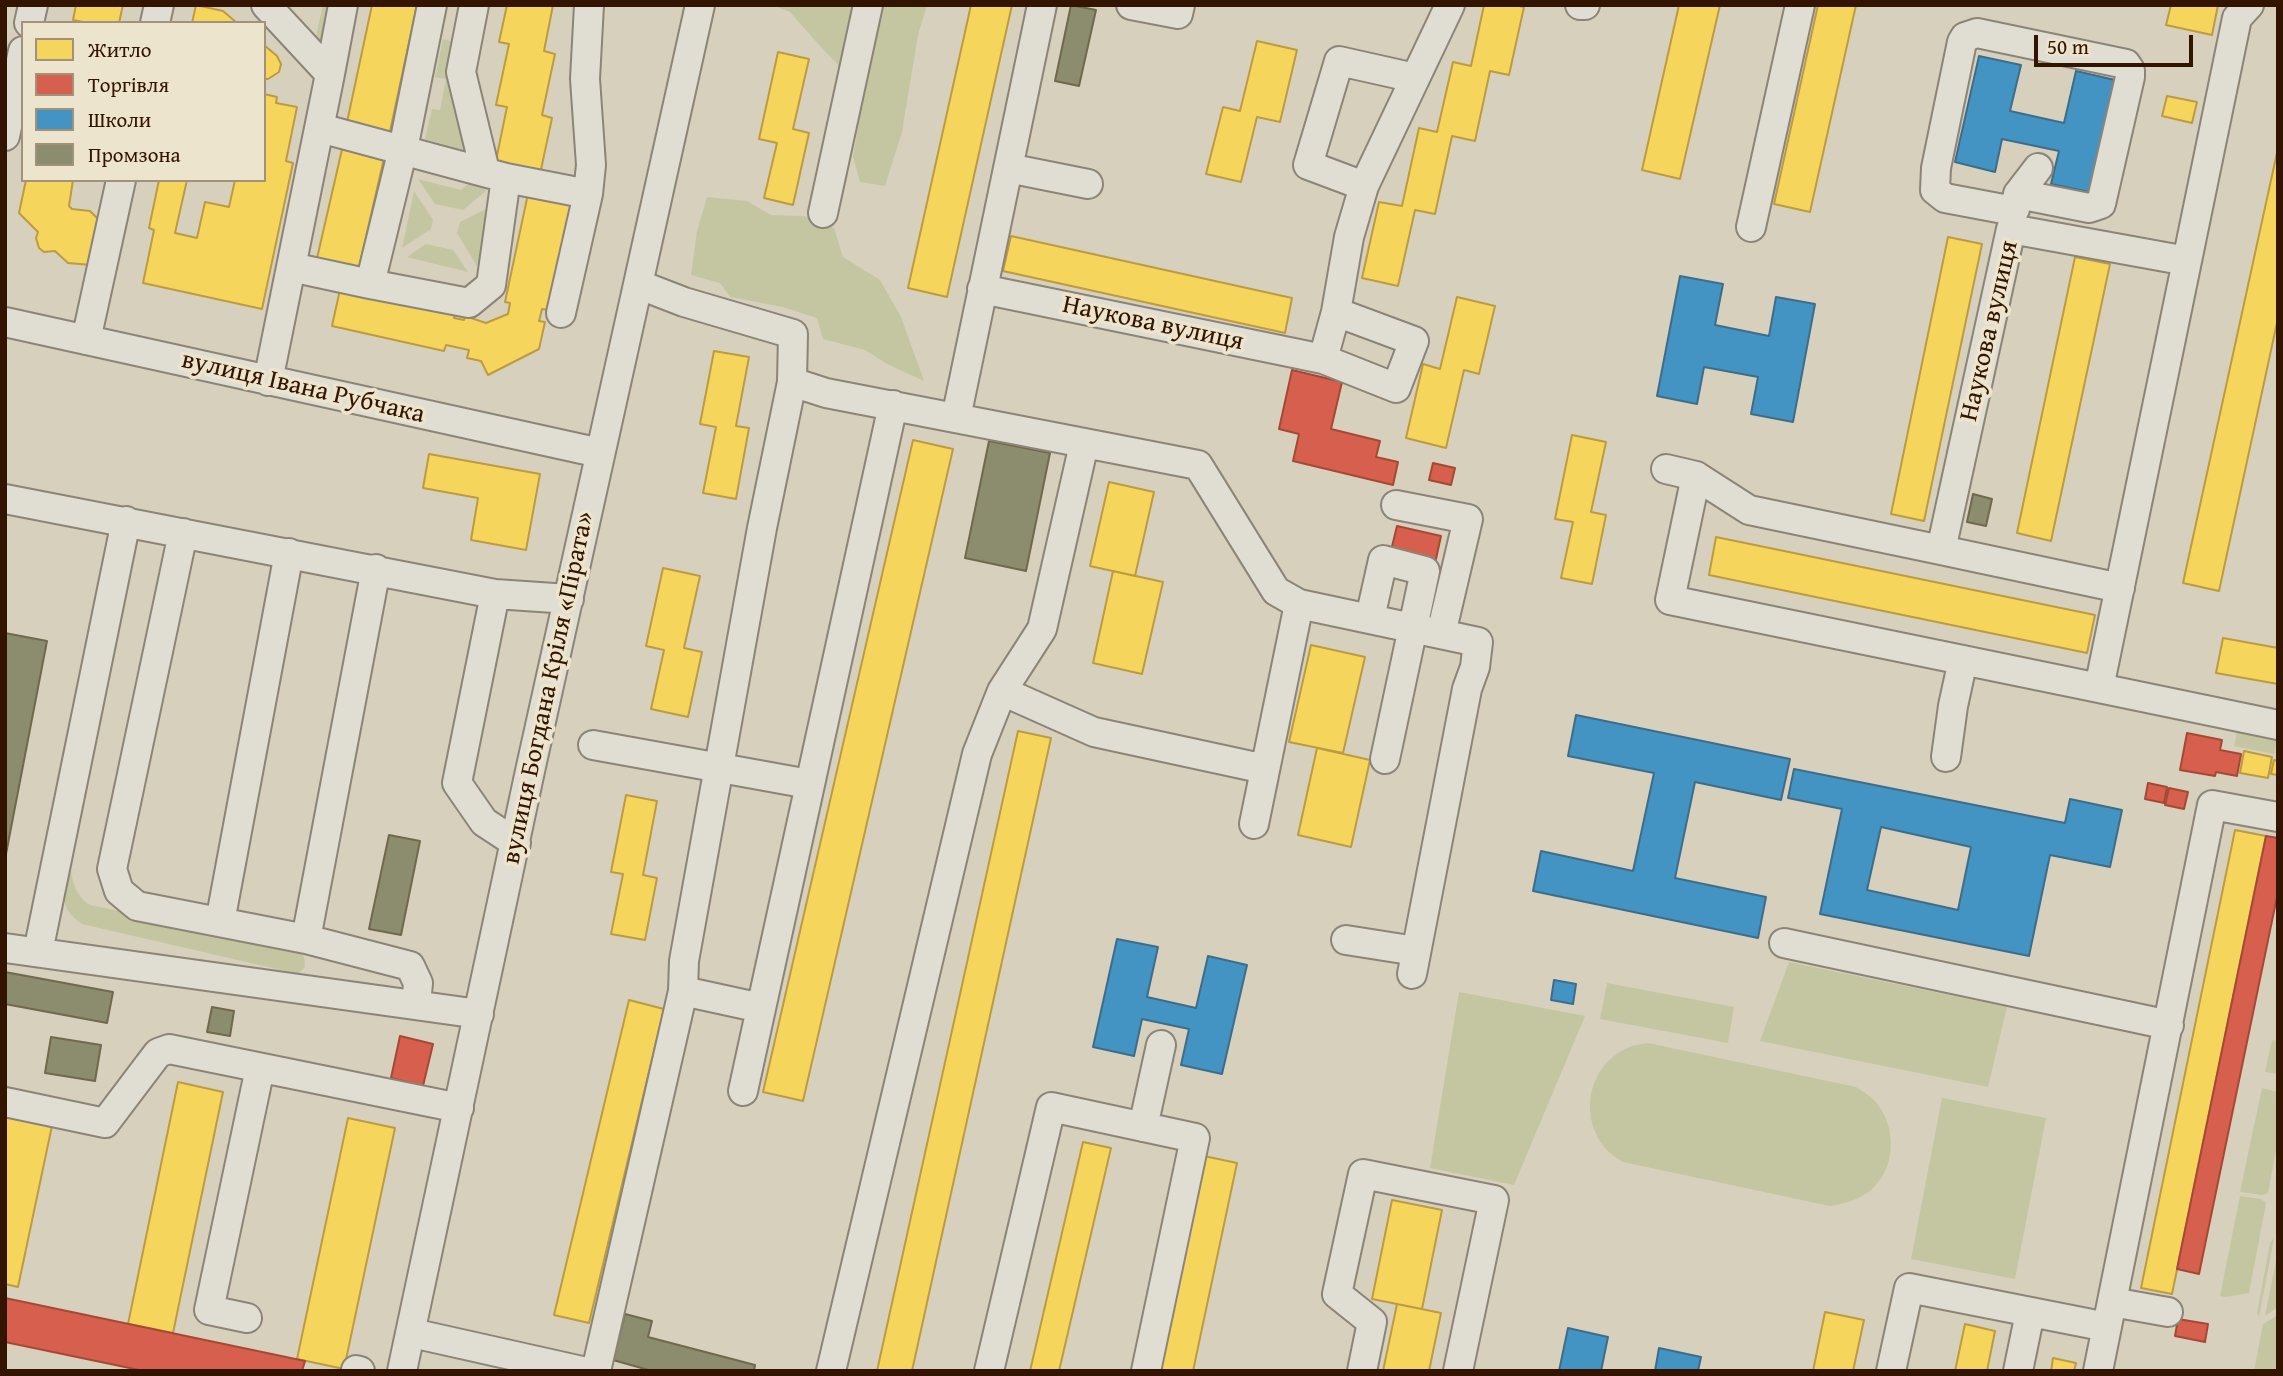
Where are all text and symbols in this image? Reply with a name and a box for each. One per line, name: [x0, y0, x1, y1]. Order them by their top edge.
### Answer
legend: [21, 21, 266, 182]
scale bar: [2038, 21, 2197, 65]
text: 50 m: [2047, 31, 2089, 62]
text: Житло: [88, 34, 152, 65]
text: Торгівля: [88, 69, 169, 100]
text: Школи: [88, 104, 151, 135]
text: Промзона: [88, 139, 181, 170]
street label: Наукова вулиця: [1954, 238, 2026, 424]
street label: Наукова вулиця: [1060, 290, 1246, 358]
street label: вулиця Івана Рубчака: [178, 345, 428, 431]
street label: вулиця Богдана Кріля «Пірата»: [496, 509, 602, 867]

